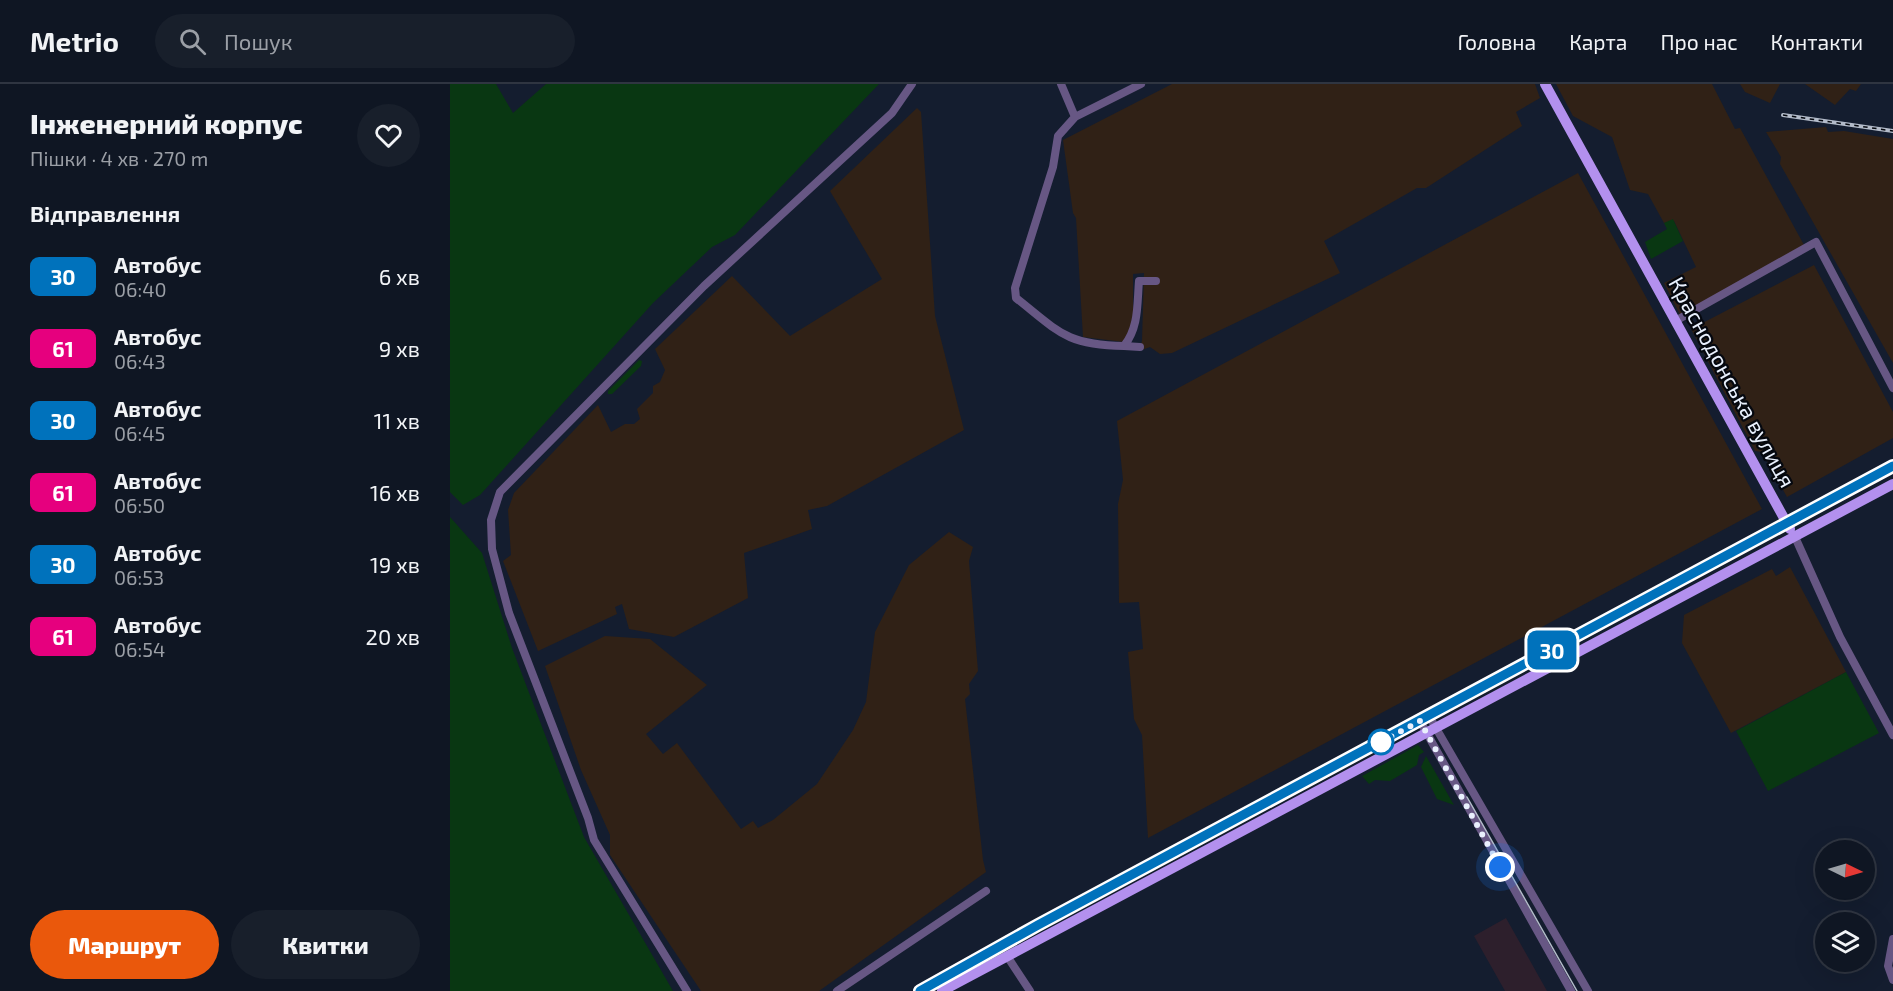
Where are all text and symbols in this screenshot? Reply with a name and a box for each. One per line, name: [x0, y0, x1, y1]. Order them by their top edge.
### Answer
search box: [155, 14, 575, 68]
text: Metrio: [30, 24, 119, 58]
icon: search: [176, 25, 209, 58]
text: Пошук: [224, 28, 293, 54]
text: Головна: [1457, 29, 1536, 54]
text: Карта: [1569, 29, 1627, 54]
text: Про нас: [1660, 29, 1738, 54]
text: Контакти: [1771, 29, 1863, 54]
button: heart: [357, 104, 420, 167]
text: Інженерний корпус: [30, 106, 302, 140]
text: Пішки · 4 хв · 270 m: [30, 146, 208, 170]
text: Відправлення: [30, 200, 180, 226]
text: Автобус: [114, 251, 202, 277]
text: 6 хв: [379, 263, 420, 289]
text: 30: [50, 264, 76, 289]
street label: Краснодонська вулиця: [1663, 272, 1802, 492]
text: 06:40: [114, 277, 167, 301]
text: Автобус: [114, 323, 202, 349]
text: 9 хв: [379, 335, 420, 361]
text: 61: [52, 336, 74, 361]
text: 06:43: [114, 349, 166, 373]
text: Автобус: [114, 395, 202, 421]
text: 11 хв: [374, 407, 420, 433]
text: 30: [50, 408, 76, 433]
text: 06:45: [114, 421, 165, 445]
text: Автобус: [114, 467, 202, 493]
text: 16 хв: [370, 479, 420, 505]
text: 61: [52, 480, 74, 505]
text: 06:50: [114, 493, 165, 517]
text: Автобус: [114, 539, 202, 565]
text: 19 хв: [370, 551, 420, 577]
text: 30: [50, 552, 76, 577]
text: 06:53: [114, 565, 164, 589]
text: Автобус: [114, 611, 202, 637]
text: 20 хв: [366, 623, 420, 649]
text: 61: [52, 624, 74, 649]
line badge: 30: [1525, 630, 1579, 670]
text: 06:54: [114, 637, 165, 661]
text: 30: [1539, 638, 1565, 663]
unlabelled marker: [1368, 729, 1394, 755]
north arrow: [1815, 840, 1875, 900]
map controls: [1815, 840, 1875, 972]
your location: [1485, 852, 1515, 882]
button: Маршрут: [30, 910, 219, 979]
button: Квитки: [231, 910, 420, 979]
button: layers: [1815, 912, 1875, 972]

